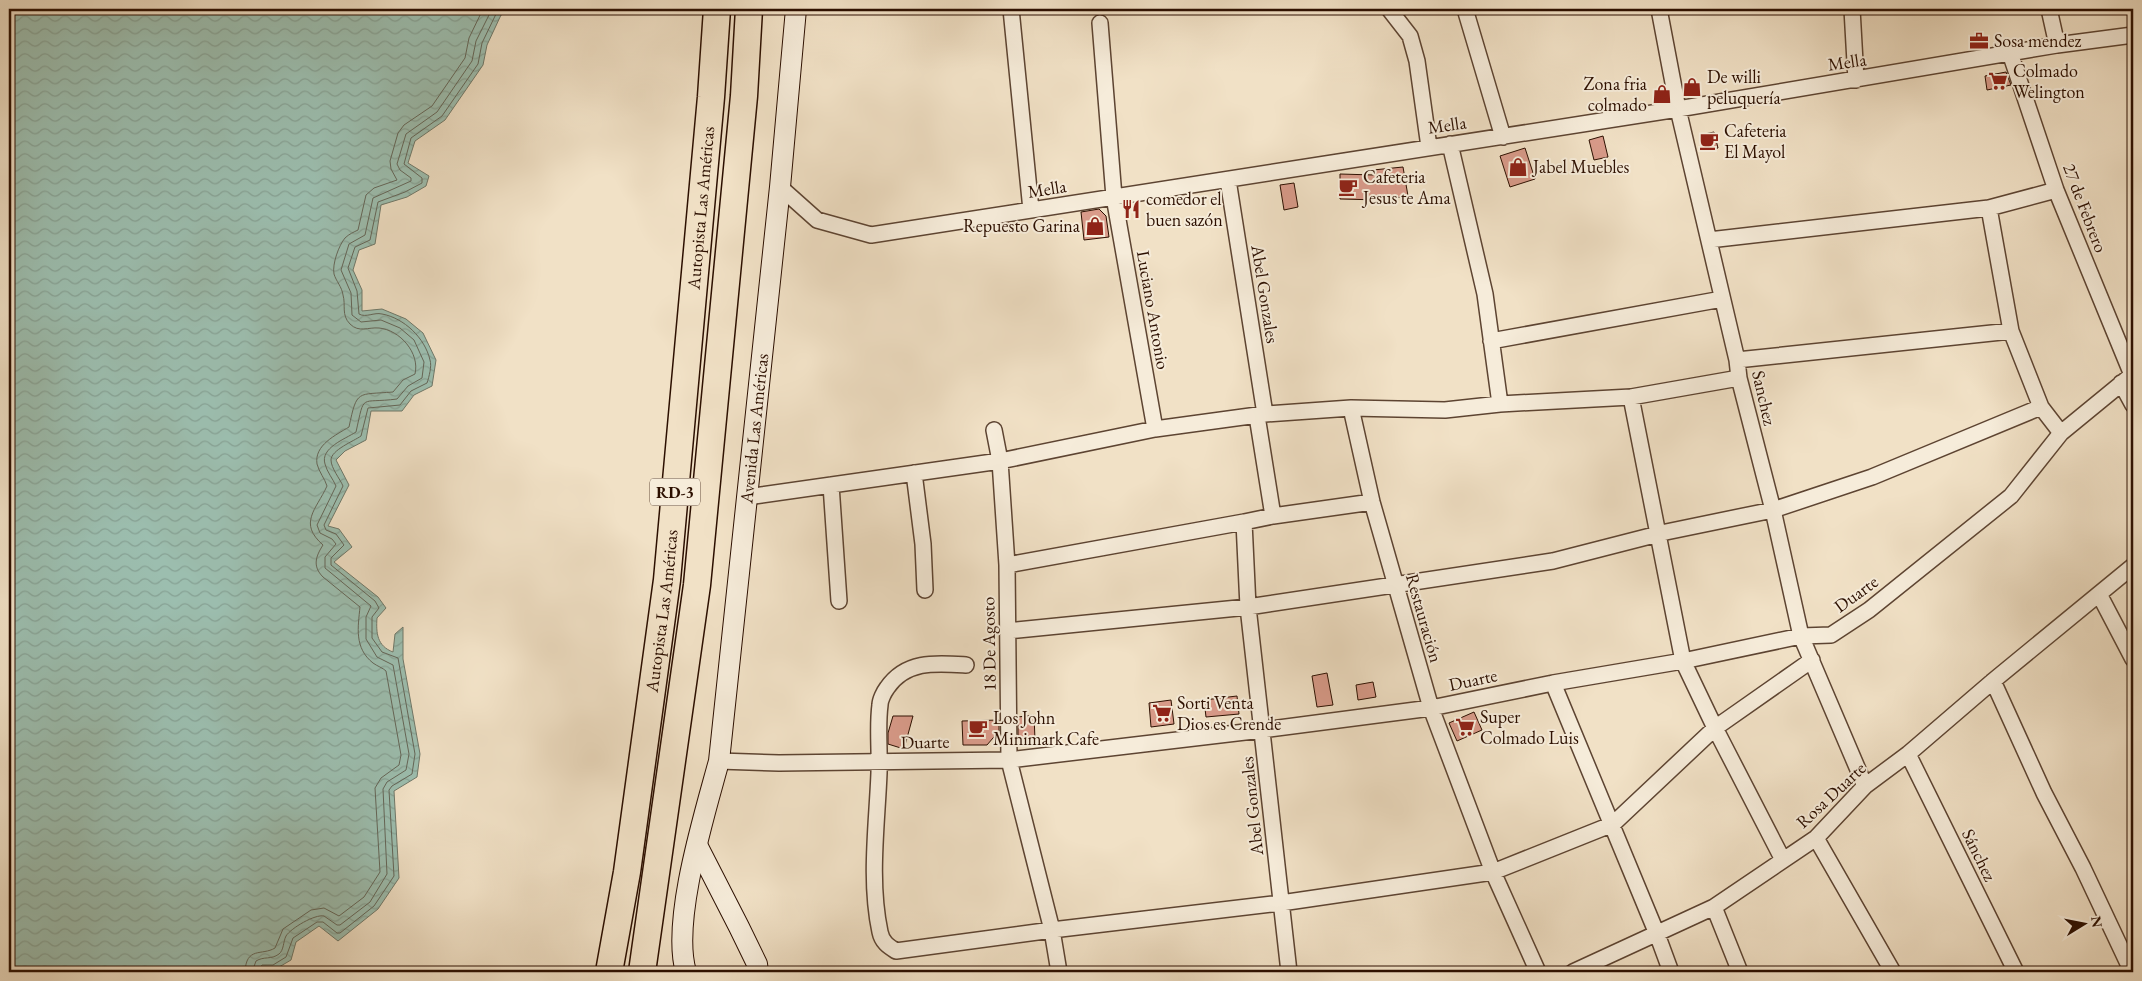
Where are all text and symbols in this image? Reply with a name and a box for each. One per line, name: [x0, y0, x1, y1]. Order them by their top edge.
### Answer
place label: Sosa mendez: [1994, 29, 2082, 52]
office icon: Sosa mendez: [1968, 30, 1990, 52]
street label: Mella: [1826, 47, 1869, 76]
place label: Colmado Welington: [2013, 59, 2085, 103]
place label: De willi peluquería: [1707, 65, 1781, 109]
supermarket icon: Colmado Welington: [1987, 70, 2009, 92]
place label: Zona fria colmado: [1584, 72, 1648, 116]
shop icon: De willi peluquería: [1681, 76, 1703, 98]
shop icon: Zona fria colmado: [1651, 83, 1673, 105]
street label: Mella: [1426, 110, 1469, 139]
place label: Cafeteria El Mayol: [1724, 119, 1787, 163]
street label: Autopista Las Américas: [681, 125, 719, 291]
cafe icon: Cafeteria El Mayol: [1698, 130, 1720, 152]
place label: Jabel Muebles: [1531, 155, 1630, 178]
shop icon: Jabel Muebles: [1507, 156, 1529, 178]
street label: 27 de Febrero: [2058, 160, 2113, 256]
place label: Cafeteria Jesus te Ama: [1361, 165, 1452, 209]
street label: Mella: [1026, 174, 1069, 203]
cafe icon: Cafeteria Jesus te Ama: [1337, 176, 1359, 198]
place label: comedor el buen sazón: [1146, 187, 1223, 231]
restaurant icon: comedor el buen sazón: [1120, 198, 1142, 220]
place label: Repuesto Garina: [963, 214, 1081, 237]
shop icon: Repuesto Garina: [1084, 215, 1106, 237]
street label: Abel Gonzales: [1246, 242, 1285, 345]
street label: Luciano Antonio: [1132, 249, 1175, 371]
street label: Avenida Las Américas: [734, 352, 773, 505]
street label: Sanchez: [1747, 368, 1782, 428]
road number: RD-3: [650, 478, 700, 506]
street label: Autopista Las Américas: [640, 528, 683, 695]
street label: Duarte: [1829, 570, 1882, 617]
street label: Restauración: [1401, 571, 1448, 665]
street label: 18 De Agosto: [976, 596, 1001, 692]
street label: Duarte: [1447, 663, 1499, 696]
place label: Sorti Venta Dios es Crende: [1177, 691, 1281, 735]
supermarket icon: Sorti Venta Dios es Crende: [1151, 702, 1173, 724]
place label: Super Colmado Luis: [1480, 705, 1579, 749]
place label: Los John Minimark Cafe: [993, 706, 1099, 750]
supermarket icon: Super Colmado Luis: [1454, 716, 1476, 738]
cafe icon: Los John Minimark Cafe: [967, 717, 989, 739]
street label: Duarte: [900, 730, 950, 753]
street label: Abel Gonzales: [1235, 755, 1268, 858]
street label: Rosa Duarte: [1791, 756, 1870, 833]
street label: Sánchez: [1957, 825, 2002, 885]
north arrow: [2060, 898, 2110, 948]
text: N: [2087, 915, 2107, 930]

